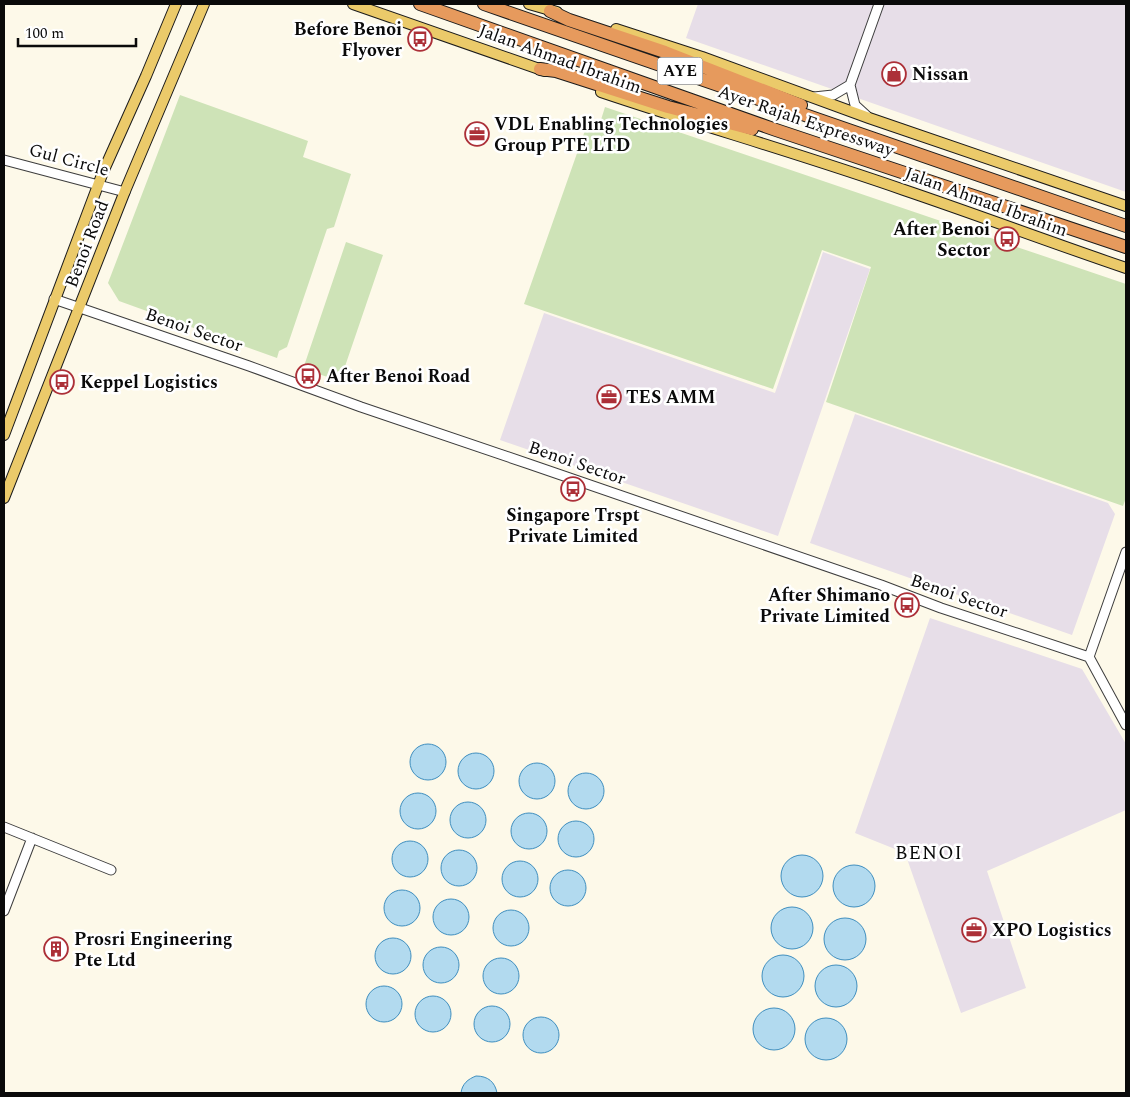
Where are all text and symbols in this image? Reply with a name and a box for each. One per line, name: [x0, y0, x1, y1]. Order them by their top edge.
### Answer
scale bar: [18, 15, 135, 47]
place label: Before Benoi Flyover: [294, 16, 402, 64]
street label: Jalan Ahmad Ibrahim: [475, 17, 645, 101]
text: 100 m: [25, 22, 64, 45]
bus stop icon: Before Benoi Flyover: [407, 26, 433, 52]
road number: AYE: [658, 58, 702, 84]
shop icon: Nissan: [881, 61, 907, 87]
place label: Nissan: [912, 61, 969, 88]
street label: Ayer Rajah Expressway: [714, 78, 899, 164]
place label: VDL Enabling Technologies Group PTE LTD: [494, 111, 728, 159]
office icon: VDL Enabling Technologies Group PTE LTD: [464, 121, 490, 147]
street label: Gul Circle: [26, 136, 112, 184]
street label: Jalan Ahmad Ibrahim: [901, 160, 1071, 244]
street label: Benoi Road: [58, 196, 116, 292]
place label: After Benoi Sector: [893, 216, 990, 264]
bus stop icon: After Benoi Sector: [994, 226, 1020, 252]
street label: Benoi Sector: [142, 301, 246, 359]
bus stop icon: After Benoi Road: [295, 363, 321, 389]
place label: After Benoi Road: [326, 363, 471, 390]
bus stop icon: Keppel Logistics: [49, 369, 75, 395]
place label: Keppel Logistics: [80, 369, 218, 396]
office icon: TES AMM: [596, 384, 622, 410]
place label: TES AMM: [626, 384, 716, 411]
street label: Benoi Sector: [525, 434, 629, 492]
bus stop icon: Singapore Trspt Private Limited: [560, 476, 586, 502]
place label: Singapore Trspt Private Limited: [506, 502, 640, 550]
street label: Benoi Sector: [907, 567, 1011, 625]
place label: After Shimano Private Limited: [760, 582, 890, 630]
bus stop icon: After Shimano Private Limited: [894, 592, 920, 618]
district label: BENOI: [895, 839, 963, 868]
office icon: XPO Logistics: [961, 917, 987, 943]
place label: XPO Logistics: [992, 917, 1112, 944]
place label: Prosri Engineering Pte Ltd: [74, 926, 233, 974]
building icon: Prosri Engineering Pte Ltd: [43, 936, 69, 962]

